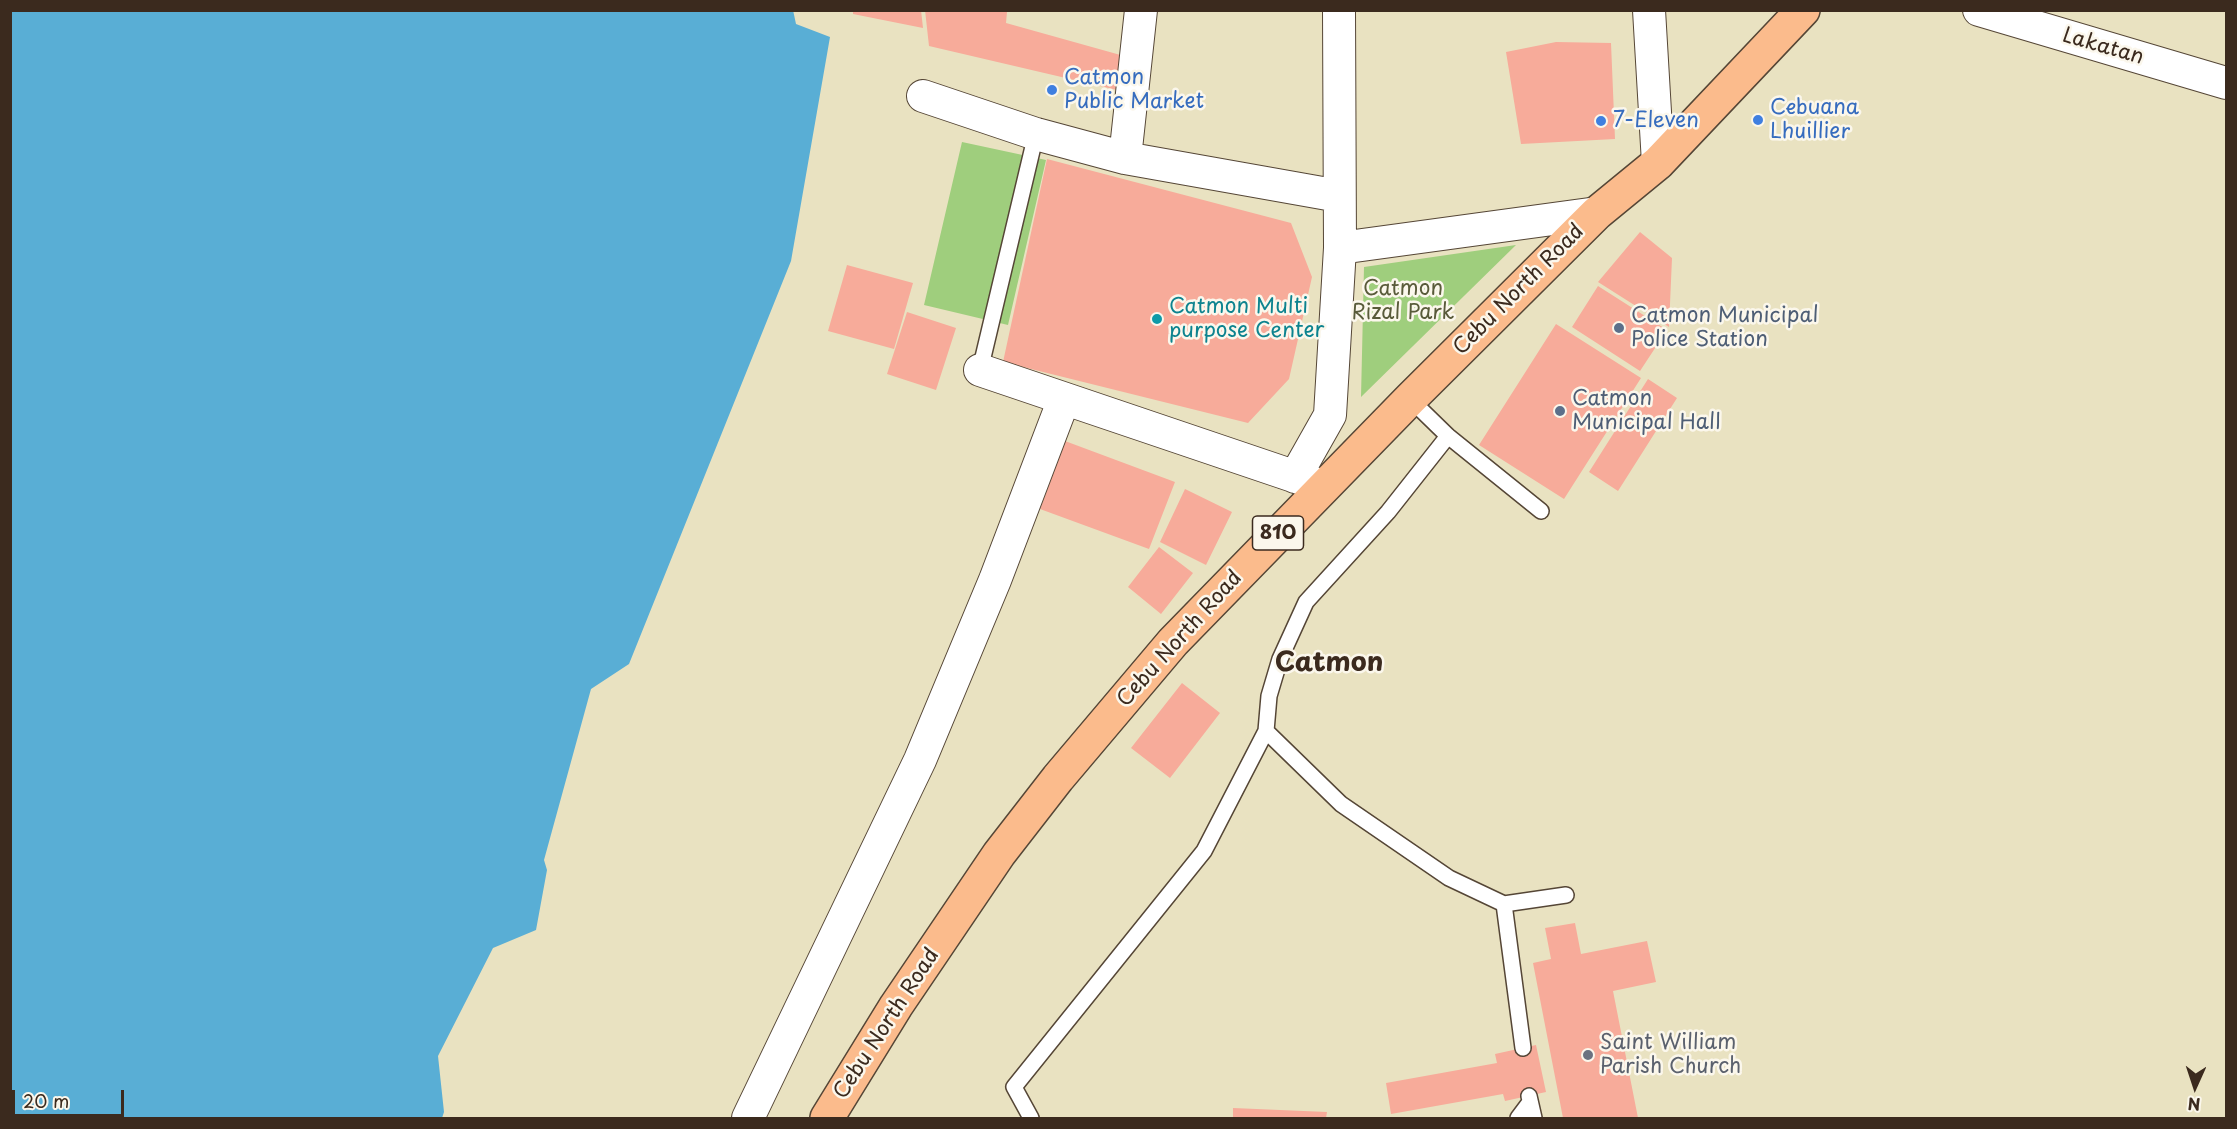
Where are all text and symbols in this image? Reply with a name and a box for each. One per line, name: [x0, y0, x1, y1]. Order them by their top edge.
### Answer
street label: Lakatan: [2059, 23, 2147, 71]
place label: Catmon Public Market: [1064, 65, 1204, 115]
marker: Catmon Public Market: [1045, 83, 1059, 97]
place label: Cebuana Lhuillier: [1770, 95, 1859, 145]
place label: 7-Eleven: [1613, 108, 1699, 134]
marker: Cebuana Lhuillier: [1751, 113, 1765, 127]
marker: 7-Eleven: [1594, 114, 1608, 128]
street label: Cebu North Road: [1448, 219, 1590, 361]
park label: Catmon Rizal Park: [1352, 276, 1454, 326]
place label: Catmon Multi purpose Center: [1169, 294, 1324, 344]
place label: Catmon Municipal Police Station: [1631, 303, 1819, 353]
marker: Catmon Multi purpose Center: [1150, 312, 1164, 326]
marker: Catmon Municipal Police Station: [1612, 321, 1626, 335]
place label: Catmon Municipal Hall: [1572, 386, 1721, 436]
marker: Catmon Municipal Hall: [1553, 404, 1567, 418]
road number: 810: [1252, 516, 1304, 550]
street label: Cebu North Road: [1112, 566, 1248, 712]
district label: Catmon: [1275, 648, 1383, 680]
street label: Cebu North Road: [829, 944, 945, 1104]
place label: Saint William Parish Church: [1600, 1030, 1741, 1080]
marker: Saint William Parish Church: [1581, 1048, 1595, 1062]
north arrow: [2165, 1057, 2225, 1117]
scale bar: [15, 1078, 128, 1116]
text: 20 m: [23, 1087, 69, 1114]
text: N: [2187, 1093, 2201, 1117]

